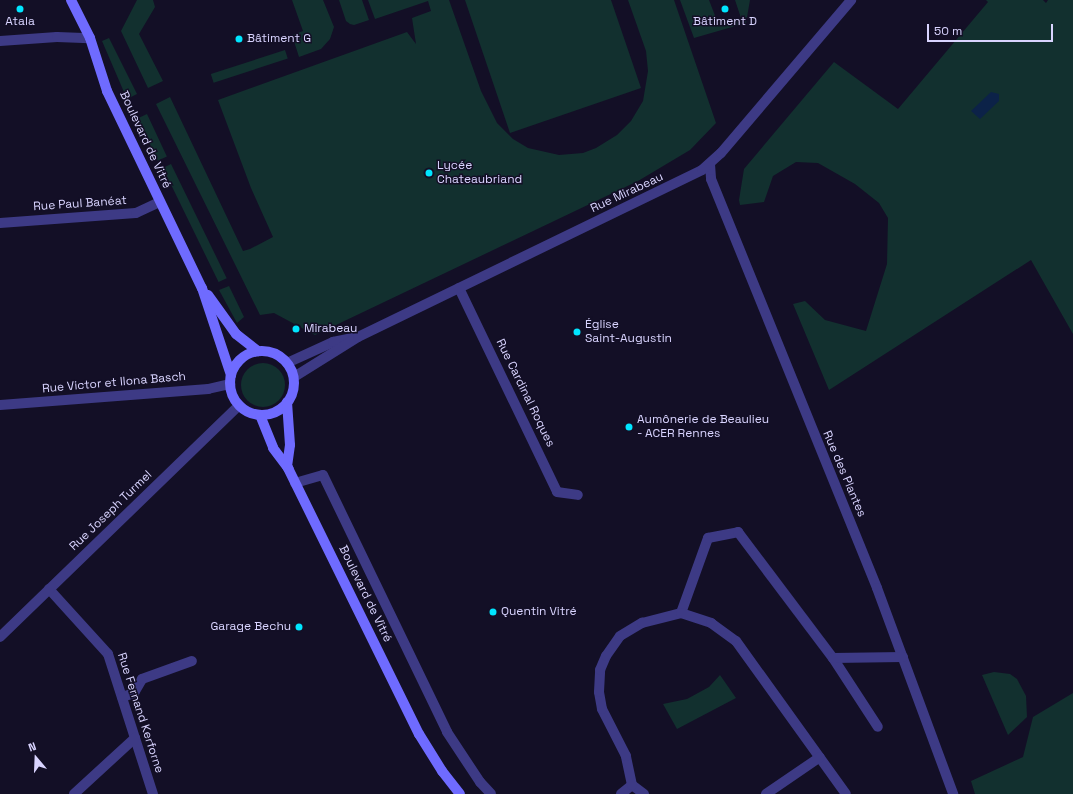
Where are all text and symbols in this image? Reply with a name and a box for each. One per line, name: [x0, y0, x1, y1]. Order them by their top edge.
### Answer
marker: Atala: [15, 4, 25, 14]
marker: Bâtiment D: [720, 4, 730, 14]
place label: Atala: [5, 15, 35, 29]
place label: Bâtiment D: [693, 15, 757, 29]
scale bar: [929, 16, 1055, 42]
text: 50 m: [934, 23, 962, 39]
place label: Bâtiment G: [247, 32, 311, 46]
marker: Bâtiment G: [234, 34, 244, 44]
street label: Boulevard de Vitré: [116, 89, 174, 191]
place label: Lycée Chateaubriand: [437, 159, 522, 187]
marker: Lycée Chateaubriand: [424, 168, 434, 178]
street label: Rue Mirabeau: [588, 170, 666, 216]
street label: Rue Paul Banéat: [33, 194, 127, 214]
place label: Église Saint-Augustin: [585, 318, 672, 346]
place label: Mirabeau: [304, 322, 357, 336]
marker: Mirabeau: [291, 324, 301, 334]
marker: Église Saint-Augustin: [572, 327, 582, 337]
street label: Rue Cardinal Roques: [493, 337, 557, 449]
street label: Rue Victor et Ilona Basch: [41, 370, 187, 396]
place label: Aumônerie de Beaulieu - ACER Rennes: [637, 413, 769, 441]
marker: Aumônerie de Beaulieu - ACER Rennes: [624, 422, 634, 432]
street label: Rue des Plantes: [819, 429, 869, 519]
street label: Rue Joseph Turmel: [67, 468, 155, 554]
street label: Boulevard de Vitré: [335, 543, 395, 645]
place label: Quentin Vitré: [501, 605, 577, 619]
marker: Quentin Vitré: [488, 607, 498, 617]
place label: Garage Bechu: [210, 620, 291, 634]
marker: Garage Bechu: [294, 622, 304, 632]
street label: Rue Fernand Kerforne: [114, 651, 166, 775]
north arrow: [16, 738, 56, 778]
text: N: [26, 739, 38, 754]

